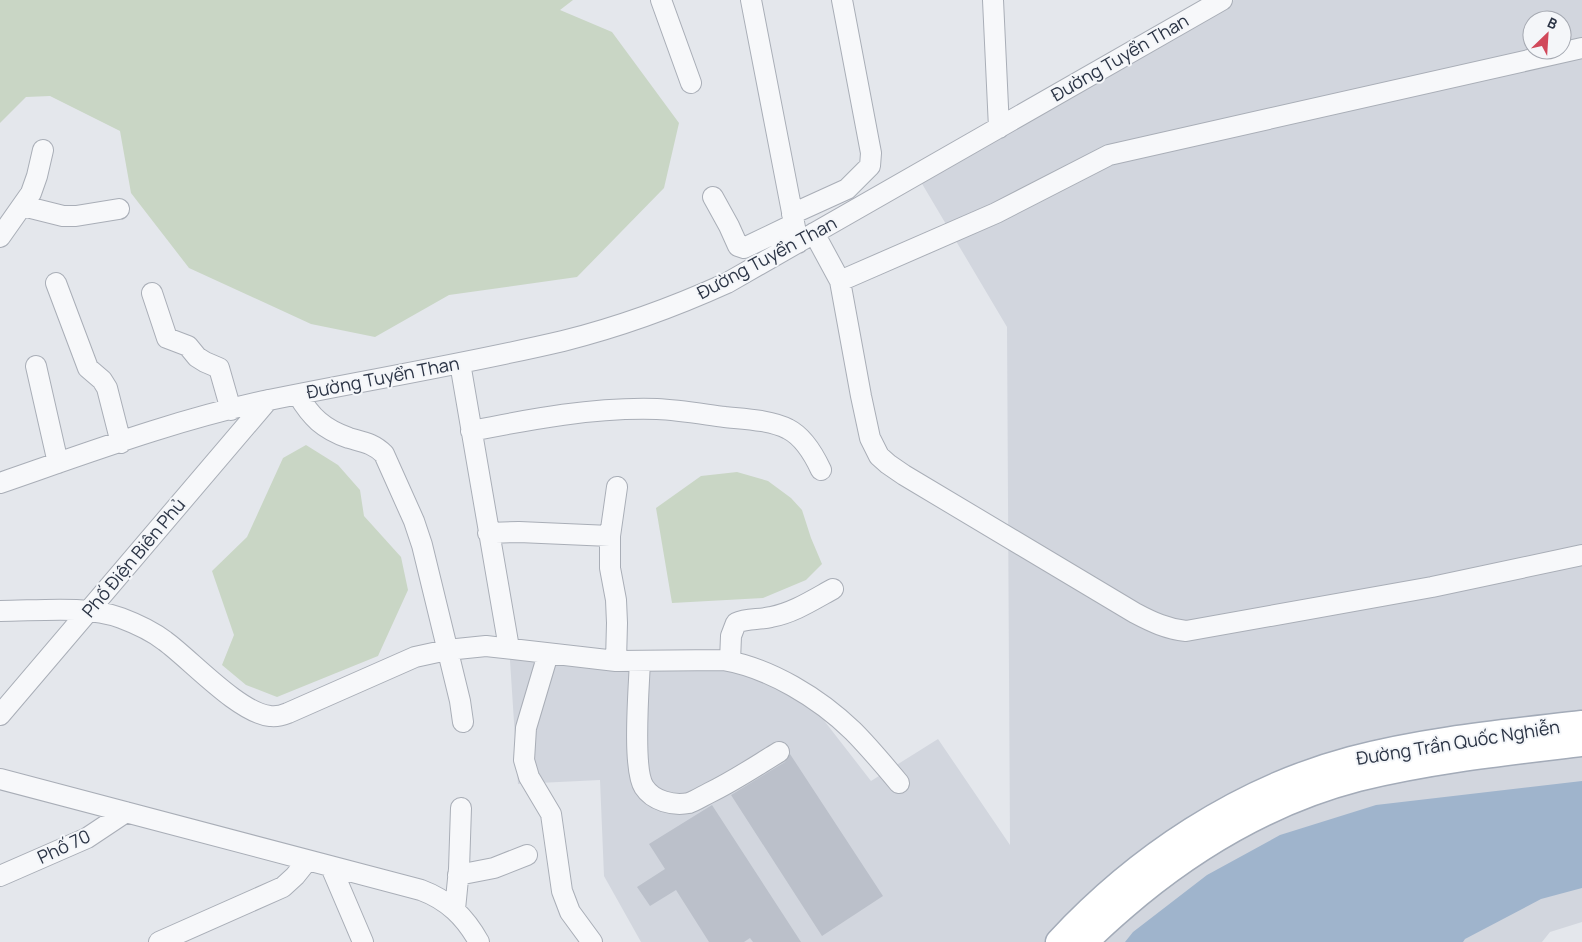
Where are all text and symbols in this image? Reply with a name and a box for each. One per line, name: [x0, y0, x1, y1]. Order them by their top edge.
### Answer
street label: Đường Tuyển Than: [1046, 8, 1193, 106]
north arrow: [1522, 10, 1572, 60]
text: B: [1545, 12, 1561, 33]
street label: Đường Tuyển Than: [693, 210, 841, 304]
street label: Đường Tuyển Than: [304, 350, 461, 404]
street label: Phố Điện Biên Phủ: [76, 493, 190, 622]
street label: Đường Trần Quốc Nghiễn: [1354, 714, 1561, 770]
street label: Phố 70: [33, 823, 94, 869]

